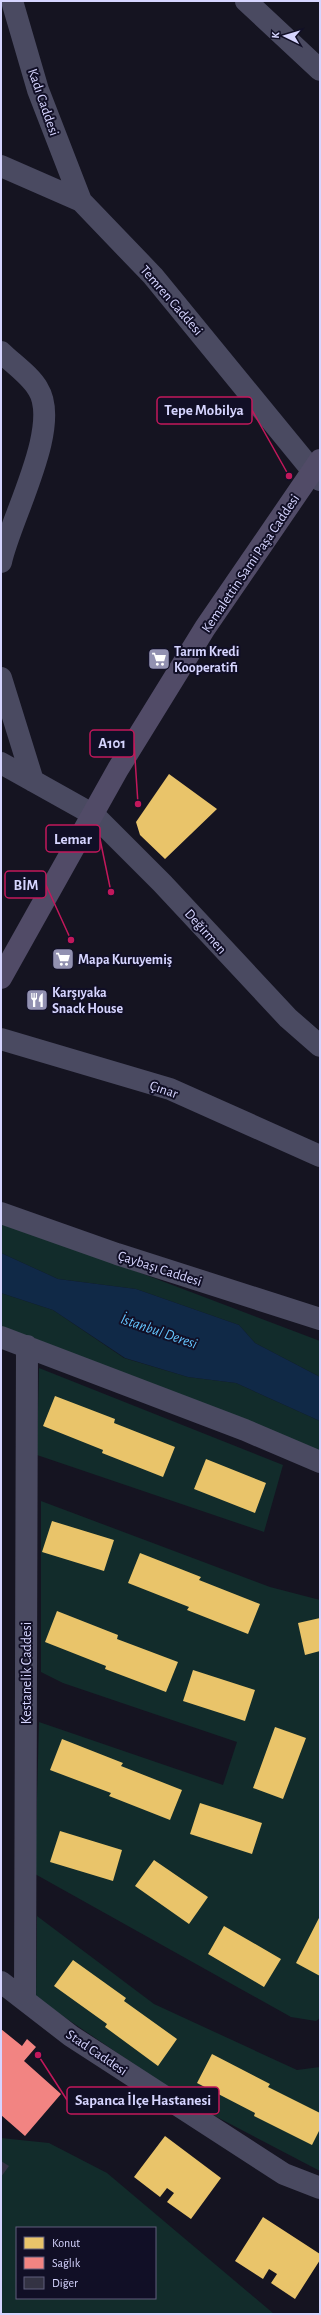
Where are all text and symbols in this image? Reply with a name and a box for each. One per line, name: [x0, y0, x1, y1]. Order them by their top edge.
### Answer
north arrow: [265, 16, 305, 56]
text: K: [270, 31, 281, 39]
street label: Kadı Caddesi: [25, 67, 61, 138]
street label: Temren Caddesi: [137, 263, 205, 338]
callout: Tepe Mobilya: [157, 397, 252, 424]
text: Tepe Mobilya: [164, 403, 244, 418]
street label: Kemalettin Sami Paşa Caddesi: [199, 492, 302, 635]
place label: Tarım Kredi Kooperatifi: [174, 645, 239, 675]
supermarket icon: Tarım Kredi Kooperatifi: [146, 646, 172, 672]
callout: A101: [90, 730, 134, 757]
text: A101: [98, 736, 126, 751]
callout: Lemar: [46, 825, 100, 852]
text: Lemar: [54, 832, 93, 847]
callout: BİM: [5, 871, 46, 898]
text: BİM: [13, 877, 39, 893]
street label: Değirmen: [182, 907, 229, 957]
supermarket icon: Mapa Kuruyemiş: [50, 946, 76, 972]
place label: Mapa Kuruyemiş: [78, 953, 172, 967]
place label: Karşıyaka Snack House: [52, 986, 123, 1016]
restaurant icon: Karşıyaka Snack House: [24, 987, 50, 1013]
street label: Çınar: [148, 1079, 180, 1101]
street label: Çaybaşı Caddesi: [116, 1249, 203, 1289]
water label: İstanbul Deresi: [119, 1310, 200, 1352]
street label: Kestanelik Caddesi: [20, 1622, 34, 1724]
street label: Stad Caddesi: [63, 2027, 130, 2078]
callout: Sapanca İlçe Hastanesi: [67, 2087, 219, 2114]
text: Sapanca İlçe Hastanesi: [75, 2092, 211, 2108]
legend: [16, 2227, 156, 2299]
text: Konut: [52, 2237, 80, 2249]
text: Sağlık: [52, 2257, 81, 2269]
text: Diğer: [52, 2277, 78, 2289]

